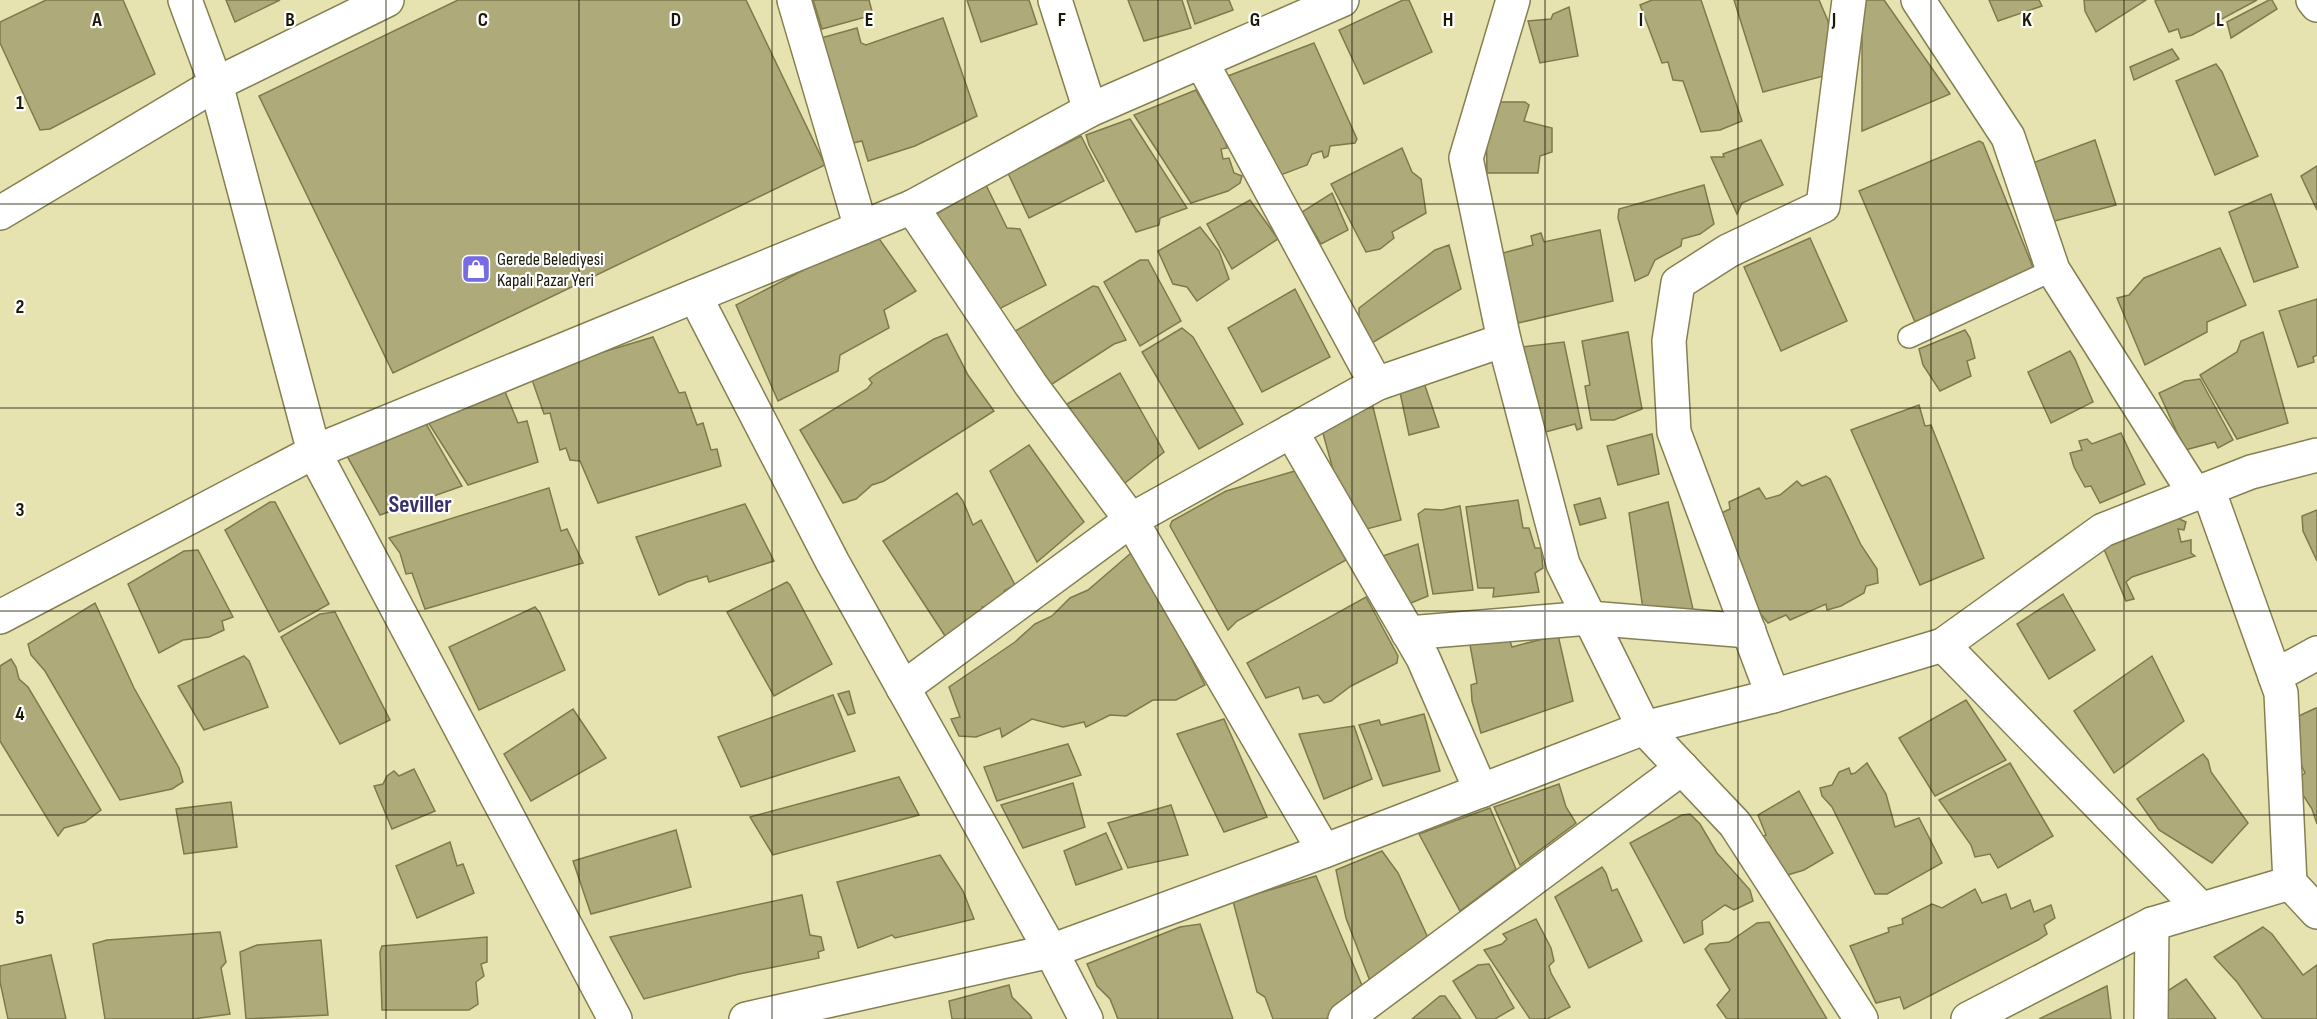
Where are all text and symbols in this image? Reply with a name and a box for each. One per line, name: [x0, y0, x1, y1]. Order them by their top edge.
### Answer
text: A: [91, 8, 102, 32]
text: B: [285, 8, 295, 32]
text: C: [478, 8, 488, 32]
text: D: [671, 8, 681, 32]
text: E: [865, 8, 873, 32]
text: F: [1058, 8, 1066, 32]
text: G: [1250, 8, 1260, 32]
text: H: [1443, 8, 1453, 32]
text: I: [1639, 8, 1643, 32]
text: J: [1831, 8, 1836, 32]
text: K: [2022, 8, 2032, 32]
text: L: [2216, 8, 2224, 32]
text: 1: [16, 91, 24, 115]
place label: Gerede Belediyesi Kapalı Pazar Yeri: [497, 249, 604, 291]
shop icon: Gerede Belediyesi Kapalı Pazar Yeri: [460, 253, 492, 285]
text: 2: [16, 295, 24, 319]
district label: Seviller: [388, 490, 452, 519]
text: 3: [16, 498, 25, 522]
text: 4: [15, 702, 25, 726]
text: 5: [16, 906, 25, 930]

